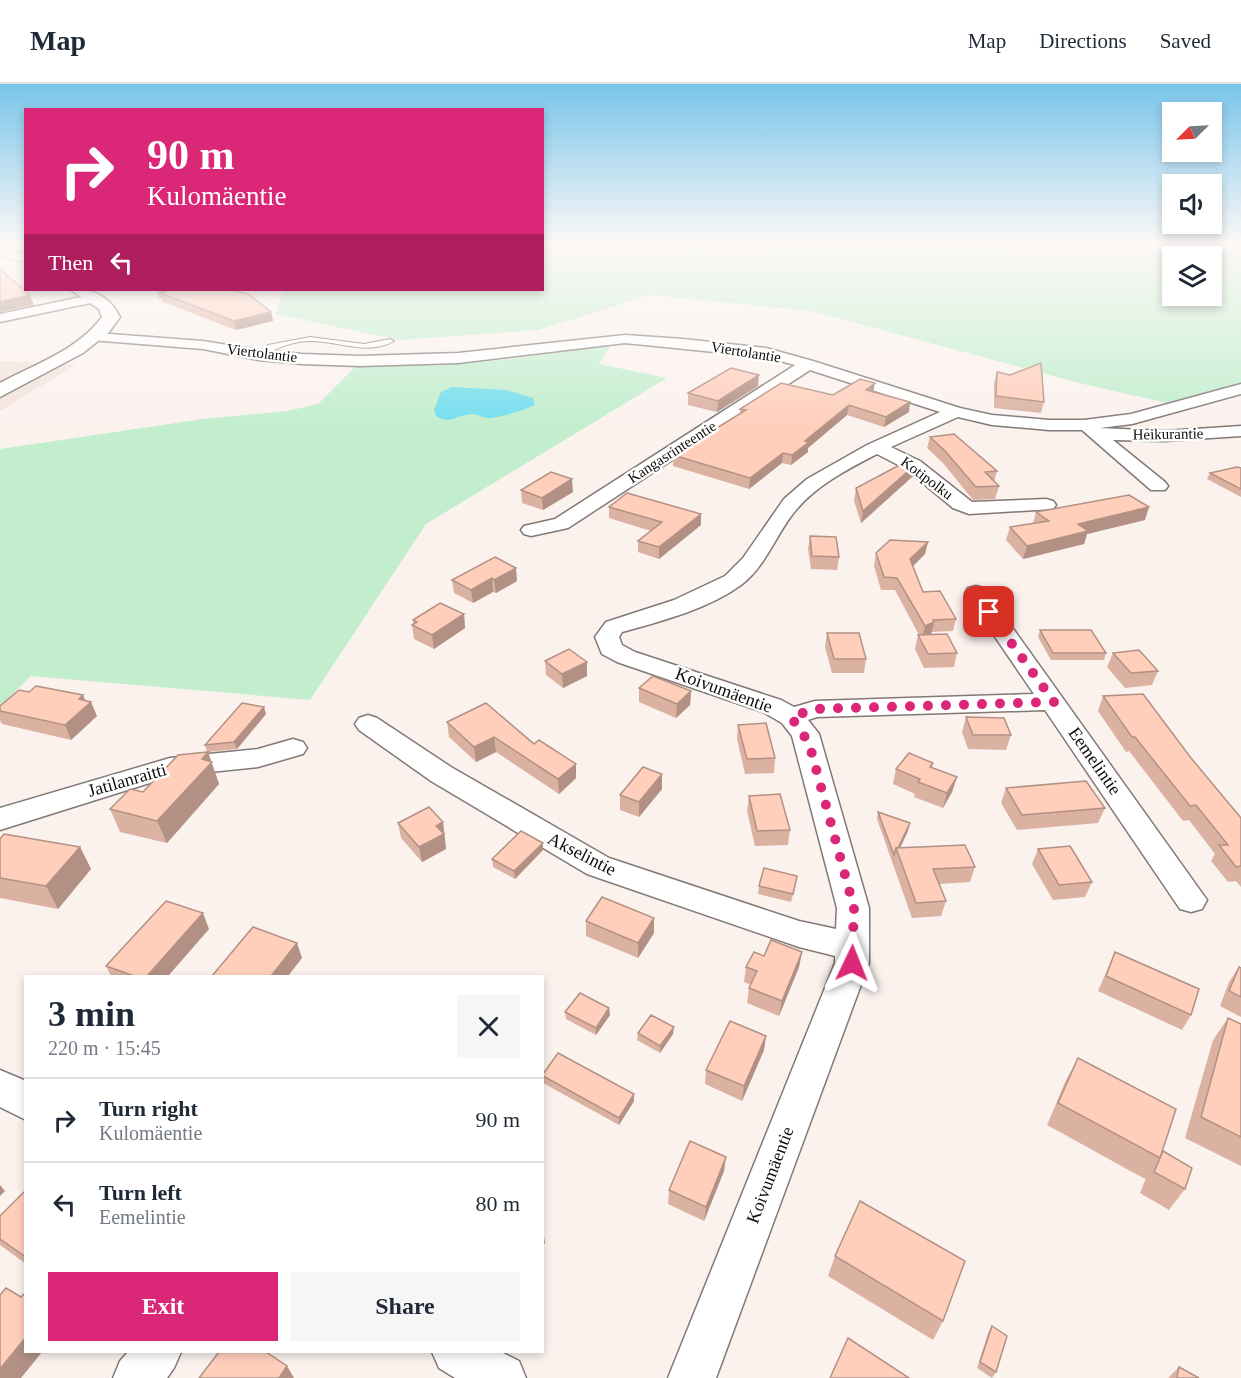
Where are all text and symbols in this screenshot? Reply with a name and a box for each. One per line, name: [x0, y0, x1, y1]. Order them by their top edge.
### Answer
text: Map: [30, 25, 86, 56]
text: Map: [968, 29, 1006, 53]
text: Directions: [1039, 29, 1127, 53]
text: Saved: [1160, 29, 1211, 53]
north arrow: [1162, 102, 1222, 162]
map controls: [1162, 102, 1222, 306]
icon: right: [48, 132, 126, 210]
text: 90 m: [147, 132, 235, 178]
button: sound: [1162, 174, 1222, 234]
text: Kulomäentie: [147, 181, 286, 211]
icon: left: [105, 246, 138, 279]
button: layers: [1162, 246, 1222, 306]
text: Then: [48, 250, 93, 275]
street label: Viertolantie: [710, 339, 783, 365]
street label: Viertolantie: [226, 341, 298, 365]
street label: Kangasrinteentie: [625, 417, 719, 486]
street label: Heikurantie: [1132, 425, 1204, 443]
street label: Kotipolku: [898, 453, 957, 503]
pin: [963, 586, 1014, 637]
icon: arrive: [972, 595, 1005, 628]
street label: Koivumäentie: [673, 663, 775, 717]
street label: Eemelintie: [1064, 723, 1126, 799]
street label: Jatilanraitti: [85, 759, 169, 801]
street label: Akselintie: [544, 828, 620, 880]
position arrow: [820, 931, 884, 995]
text: 3 min: [48, 994, 135, 1034]
button: close: [457, 995, 520, 1058]
text: 220 m · 15:45: [48, 1037, 161, 1059]
text: Turn right: [99, 1096, 198, 1121]
icon: right: [48, 1104, 81, 1137]
text: 90 m: [475, 1107, 520, 1132]
text: Kulomäentie: [99, 1122, 202, 1144]
street label: Koivumäentie: [742, 1124, 798, 1226]
text: Turn left: [99, 1180, 182, 1205]
icon: left: [48, 1188, 81, 1221]
text: 80 m: [475, 1191, 520, 1216]
text: Eemelintie: [99, 1206, 186, 1228]
button: Exit: [48, 1272, 278, 1341]
button: Share: [290, 1272, 520, 1341]

